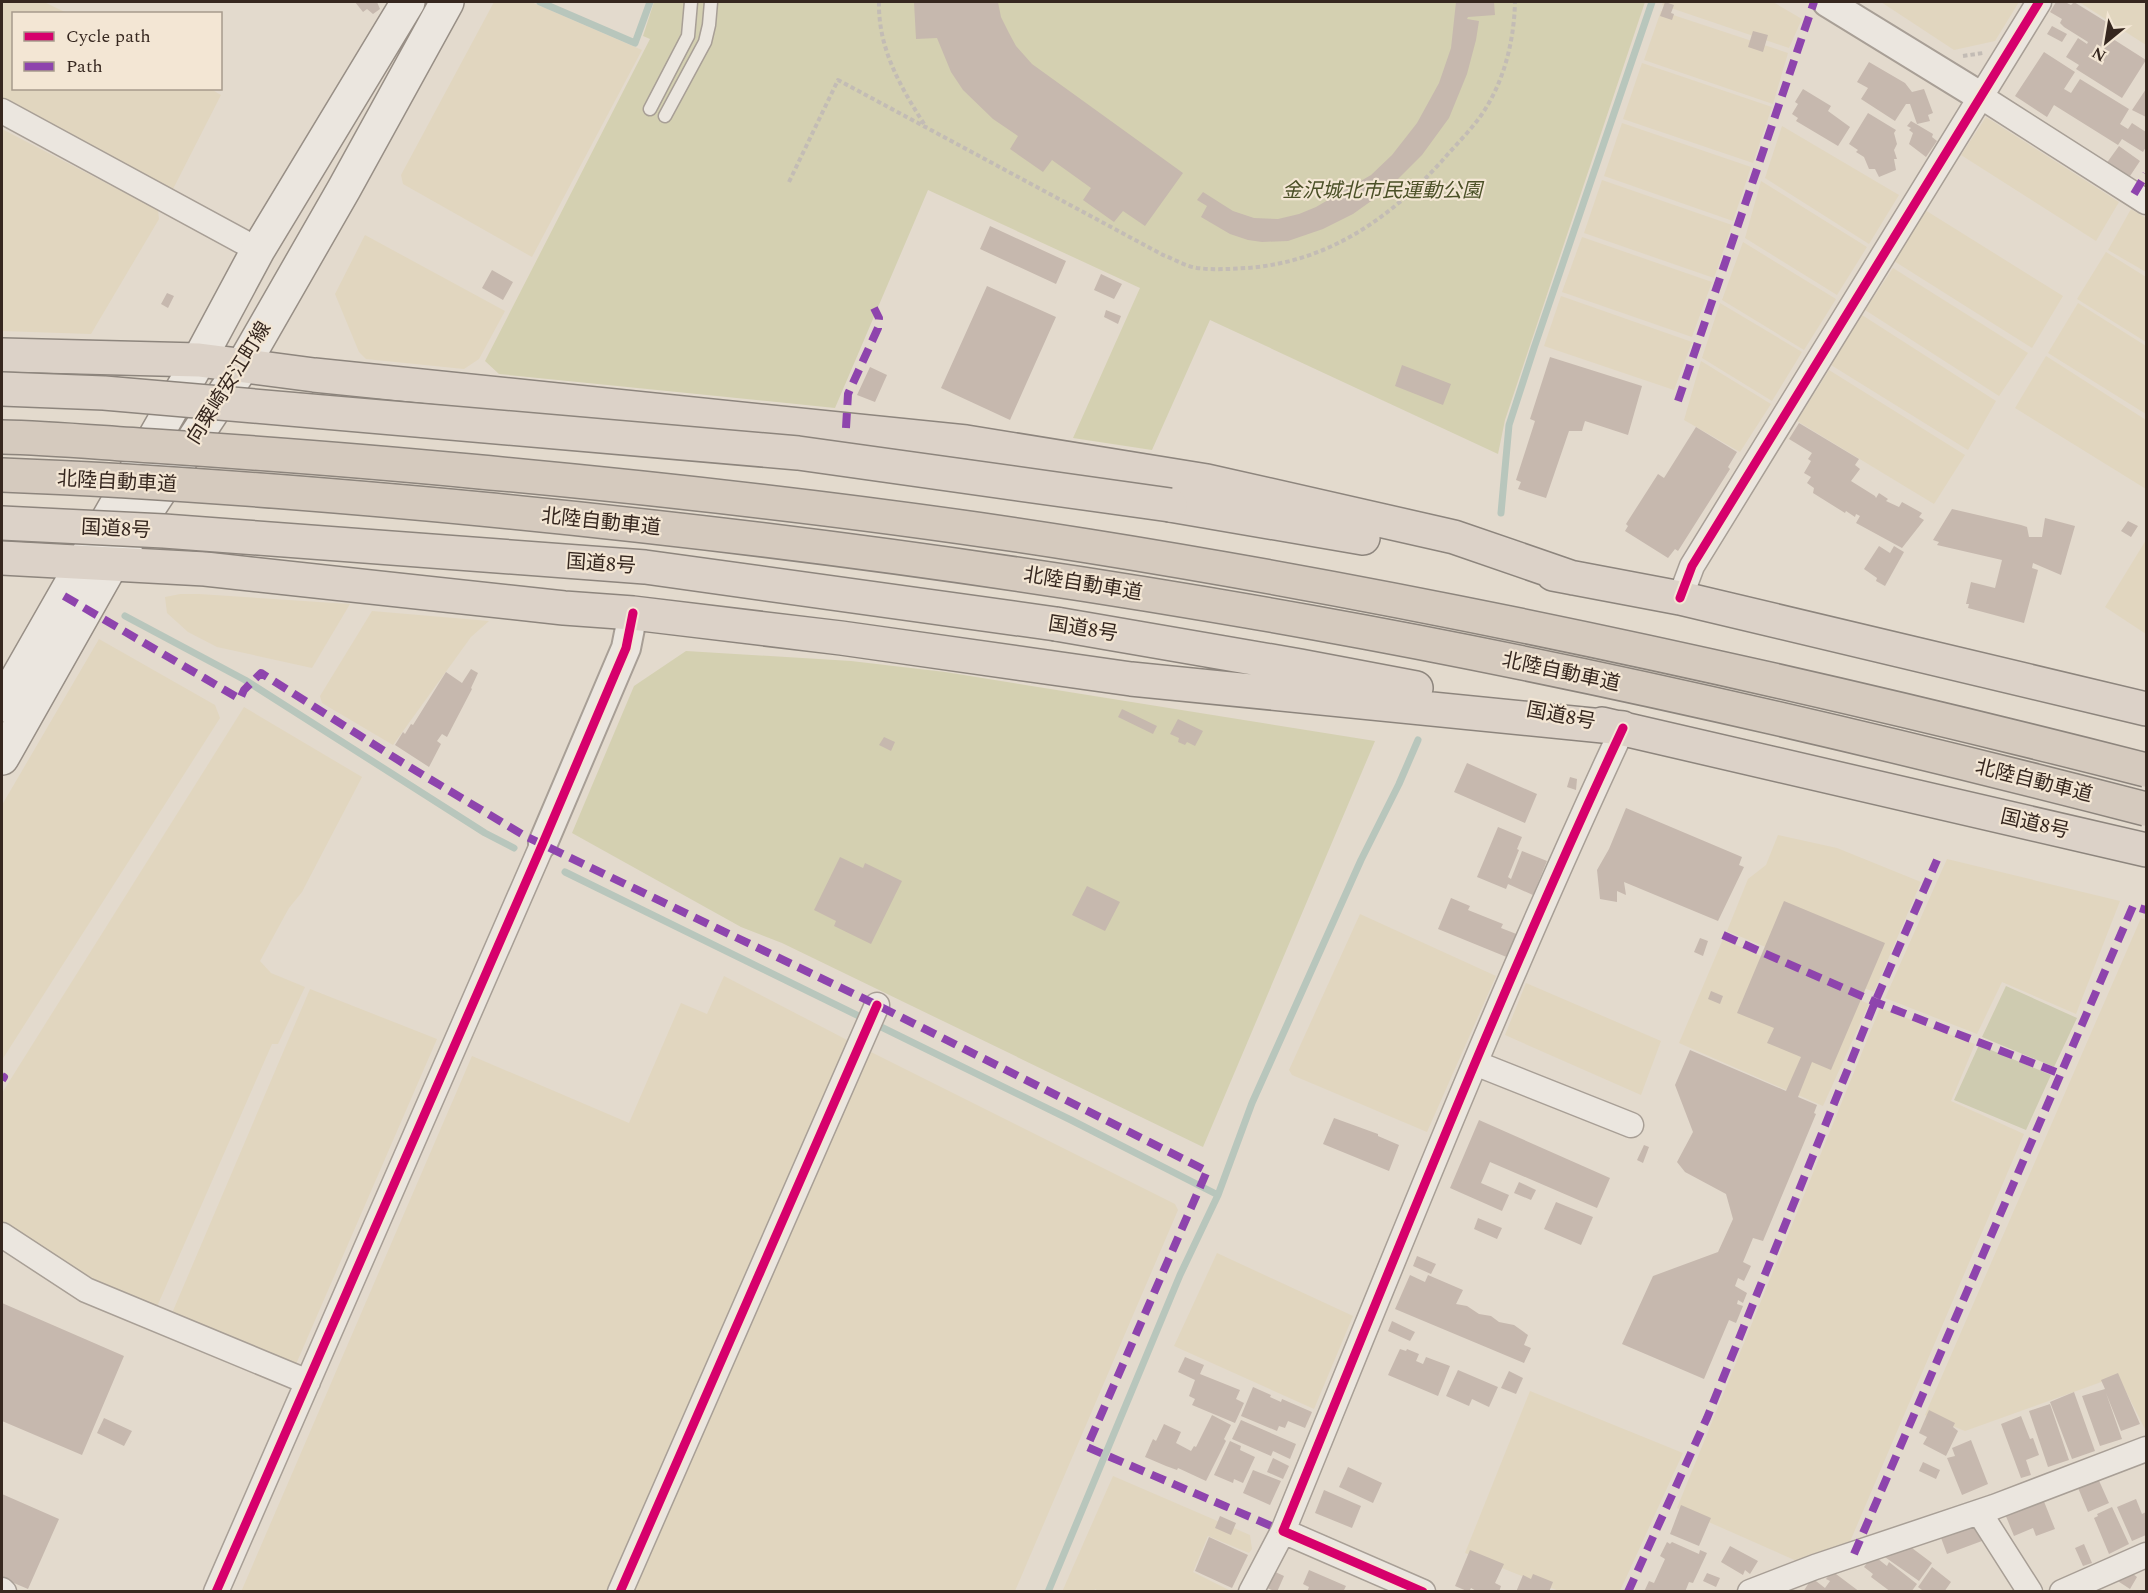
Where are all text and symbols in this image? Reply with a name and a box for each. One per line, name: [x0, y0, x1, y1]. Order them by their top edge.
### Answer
legend: [12, 12, 222, 90]
north arrow: [2076, 12, 2136, 72]
text: Cycle path: [66, 23, 151, 50]
text: N: [2087, 40, 2111, 68]
text: Path: [66, 53, 103, 80]
park label: 金沢城北市民運動公園: [1282, 176, 1485, 206]
street label: 向粟崎安江町線: [179, 316, 279, 450]
street label: 北陸自動車道: [56, 464, 178, 500]
street label: 北陸自動車道: [540, 501, 662, 543]
street label: 国道8号: [80, 512, 152, 546]
street label: 国道8号: [565, 547, 637, 581]
street label: 北陸自動車道: [1021, 560, 1145, 608]
street label: 国道8号: [1046, 609, 1120, 649]
street label: 北陸自動車道: [1499, 645, 1623, 699]
street label: 国道8号: [1524, 695, 1598, 737]
street label: 北陸自動車道: [1972, 752, 2096, 810]
street label: 国道8号: [1998, 802, 2072, 846]

